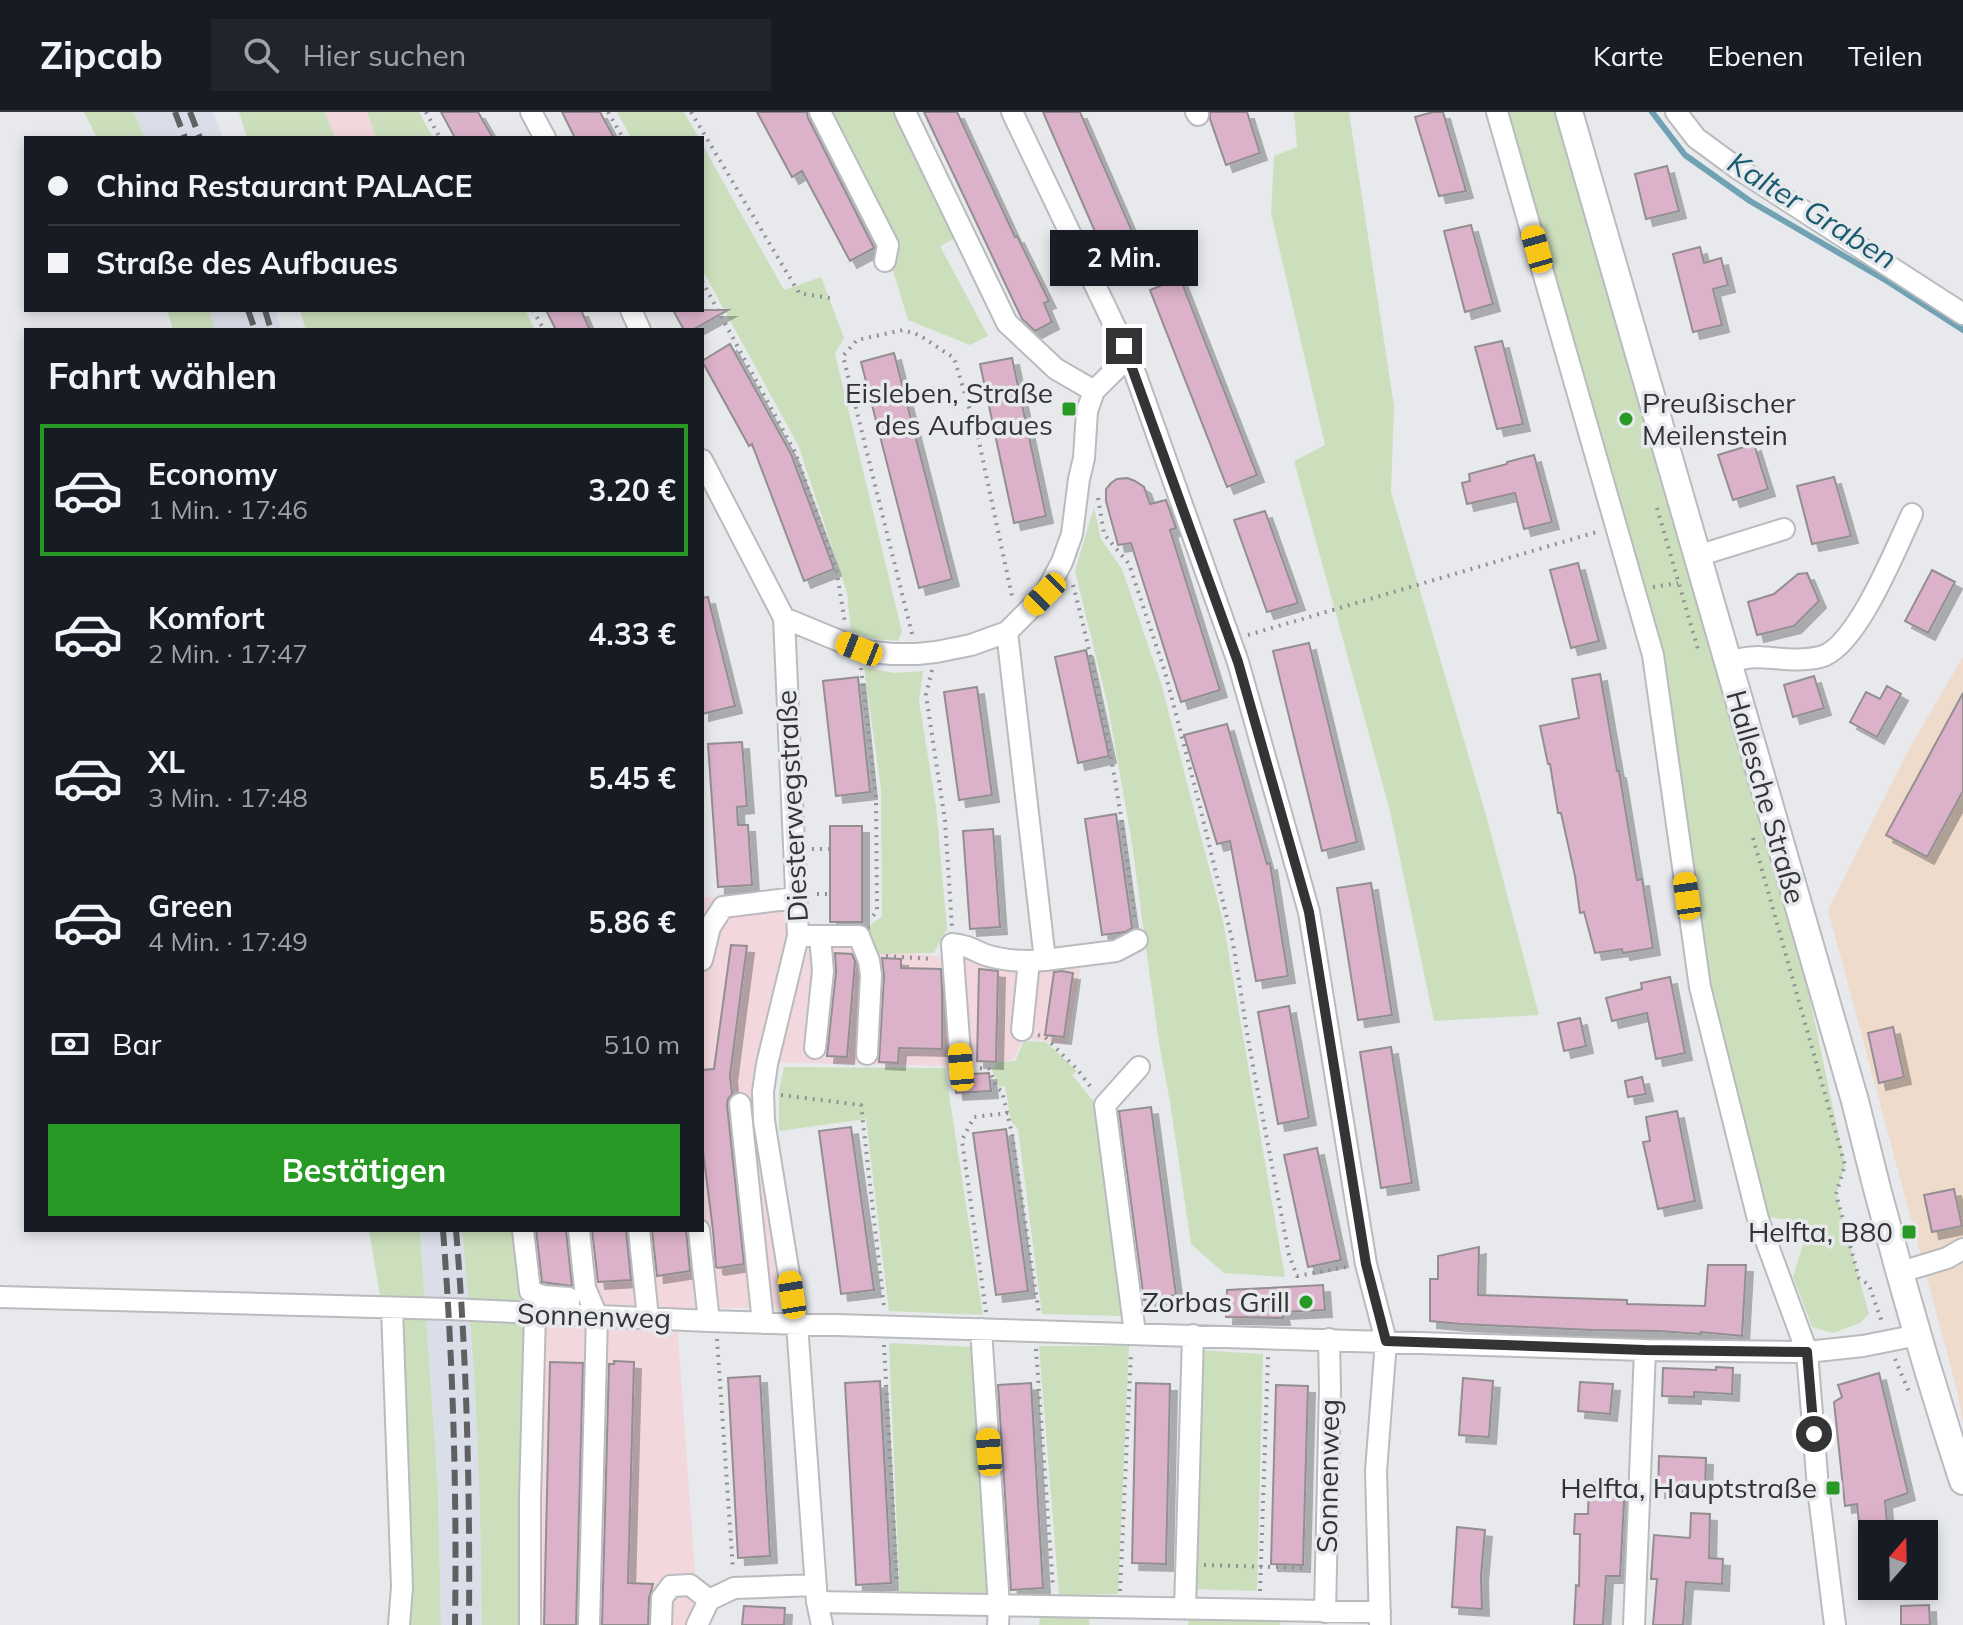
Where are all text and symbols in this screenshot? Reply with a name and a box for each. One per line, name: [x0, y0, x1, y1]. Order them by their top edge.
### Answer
search box: [211, 19, 771, 91]
text: Zipcab: [40, 31, 163, 79]
icon: search: [239, 33, 283, 77]
text: Hier suchen: [303, 36, 466, 74]
text: Karte: [1593, 38, 1663, 73]
text: Ebenen: [1707, 38, 1804, 73]
text: Teilen: [1848, 38, 1923, 73]
water label: Kalter Graben: [1721, 143, 1904, 277]
text: China Restaurant PALACE: [96, 167, 472, 205]
car: [1519, 223, 1555, 275]
callout: 2 Min.: [1050, 230, 1198, 286]
text: 2 Min.: [1087, 241, 1161, 274]
text: Straße des Aufbaues: [96, 244, 398, 282]
route end: [1106, 328, 1142, 364]
text: Fahrt wählen: [48, 353, 277, 398]
place label: Eisleben, Straße des Aufbaues: [845, 375, 1053, 442]
place label: Preußischer Meilenstein: [1642, 385, 1796, 452]
marker: Eisleben, Straße des Aufbaues: [1060, 400, 1078, 418]
marker: Preußischer Meilenstein: [1617, 410, 1635, 428]
icon: car: [52, 454, 124, 526]
text: Economy: [148, 455, 277, 493]
text: 3.20 €: [588, 471, 676, 509]
text: 1 Min. · 17:46: [148, 493, 308, 526]
car: [1020, 568, 1070, 620]
icon: car: [52, 598, 124, 670]
text: Komfort: [148, 599, 265, 637]
text: 4.33 €: [588, 615, 676, 653]
car: [832, 629, 886, 669]
text: 2 Min. · 17:47: [148, 637, 308, 670]
street label: Hallesche Straße: [1719, 686, 1814, 908]
street label: Diesterwegstraße: [768, 689, 815, 923]
icon: car: [52, 742, 124, 814]
text: XL: [148, 743, 185, 781]
text: 5.45 €: [588, 759, 676, 797]
text: 3 Min. · 17:48: [148, 781, 308, 814]
car: [1672, 871, 1702, 921]
icon: car: [52, 886, 124, 958]
text: Green: [148, 887, 233, 925]
text: 5.86 €: [588, 903, 676, 941]
text: 4 Min. · 17:49: [148, 925, 308, 958]
icon: cash: [48, 1022, 92, 1066]
text: Bar: [112, 1025, 161, 1063]
text: 510 m: [604, 1028, 680, 1061]
car: [947, 1042, 975, 1092]
button: Bestätigen: [48, 1124, 680, 1216]
place label: Helfta, B80: [1748, 1214, 1893, 1249]
marker: Helfta, B80: [1900, 1223, 1918, 1241]
car: [776, 1269, 808, 1321]
place label: Zorbas Grill: [1142, 1284, 1290, 1319]
marker: Zorbas Grill: [1297, 1293, 1315, 1311]
street label: Sonnenweg: [516, 1295, 672, 1336]
street label: Sonnenweg: [1309, 1399, 1346, 1553]
route start: [1796, 1416, 1832, 1452]
car: [975, 1427, 1003, 1477]
place label: Helfta, Hauptstraße: [1560, 1470, 1817, 1505]
marker: Helfta, Hauptstraße: [1824, 1479, 1842, 1497]
north arrow: [1858, 1520, 1938, 1600]
map controls: [1858, 1520, 1938, 1600]

